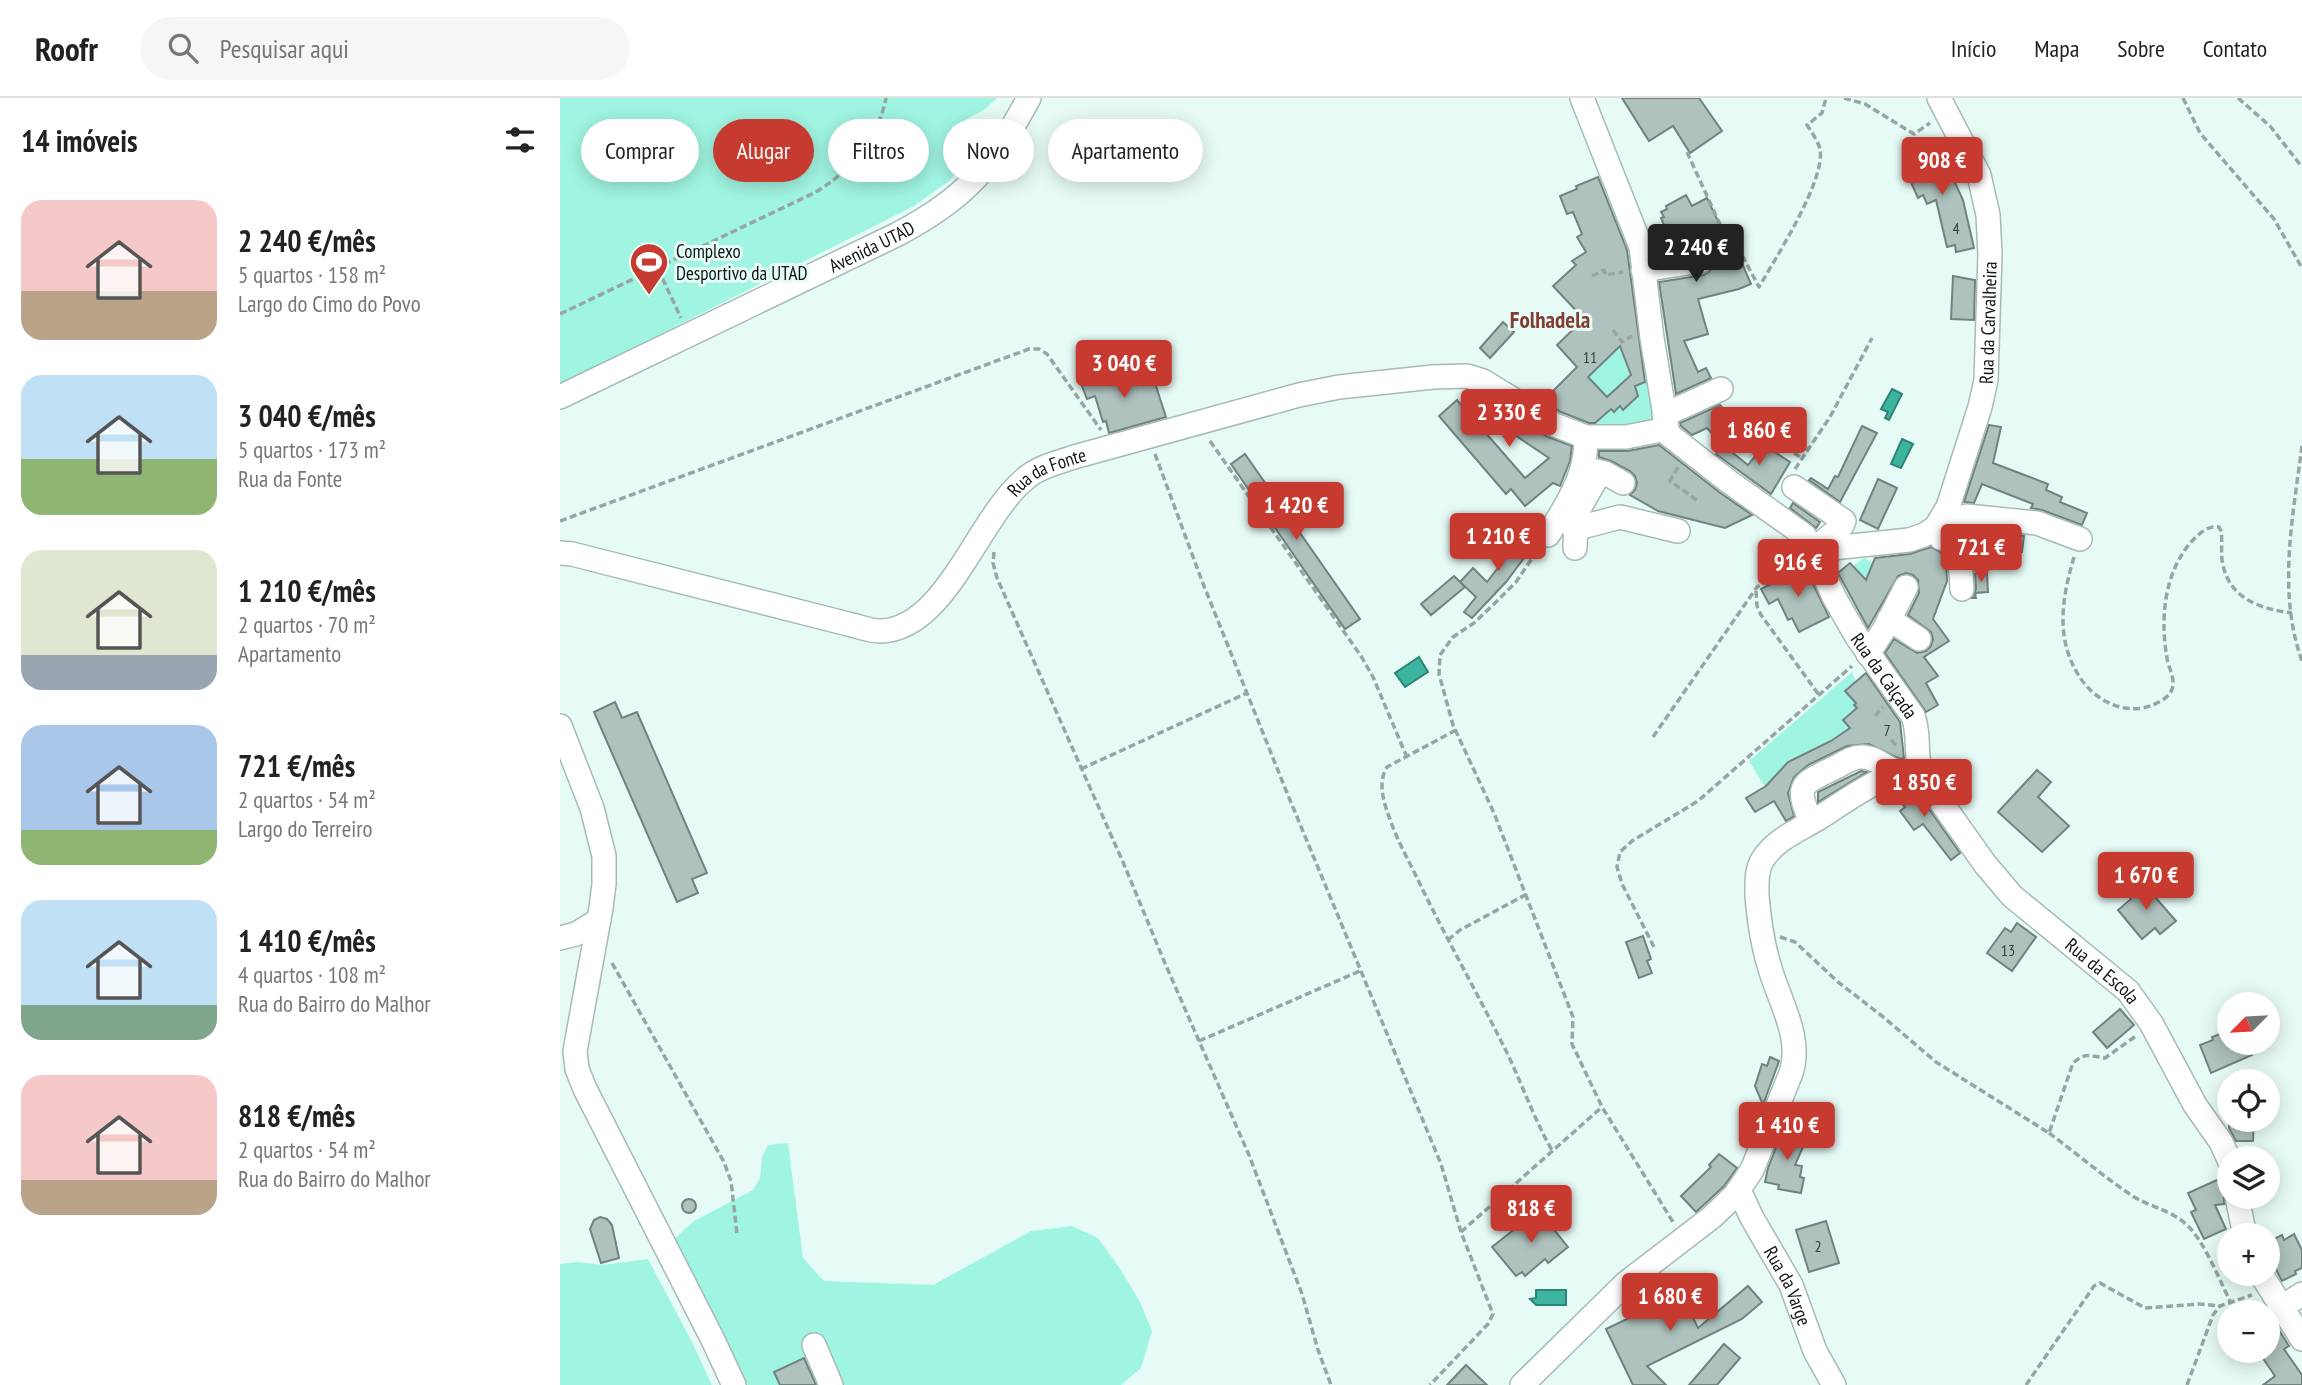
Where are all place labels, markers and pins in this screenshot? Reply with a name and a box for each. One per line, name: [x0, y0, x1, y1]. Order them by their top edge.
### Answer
pin: 908 €: [1893, 138, 1991, 197]
pin: 2 240 €: [1631, 225, 1761, 284]
place label: Complexo Desportivo da UTAD: [676, 239, 808, 285]
sports icon: Complexo Desportivo da UTAD: [628, 241, 670, 296]
pin: 3 040 €: [1059, 341, 1189, 400]
pin: 2 330 €: [1444, 390, 1574, 449]
pin: 1 860 €: [1694, 408, 1824, 467]
pin: 1 420 €: [1231, 482, 1361, 542]
pin: 1 210 €: [1433, 514, 1563, 573]
pin: 721 €: [1932, 524, 2030, 584]
pin: 916 €: [1749, 540, 1847, 599]
pin: 1 850 €: [1859, 760, 1989, 819]
pin: 1 670 €: [2081, 852, 2211, 912]
pin: 1 410 €: [1722, 1102, 1852, 1162]
pin: 818 €: [1482, 1186, 1580, 1245]
pin: 1 680 €: [1605, 1274, 1735, 1333]

